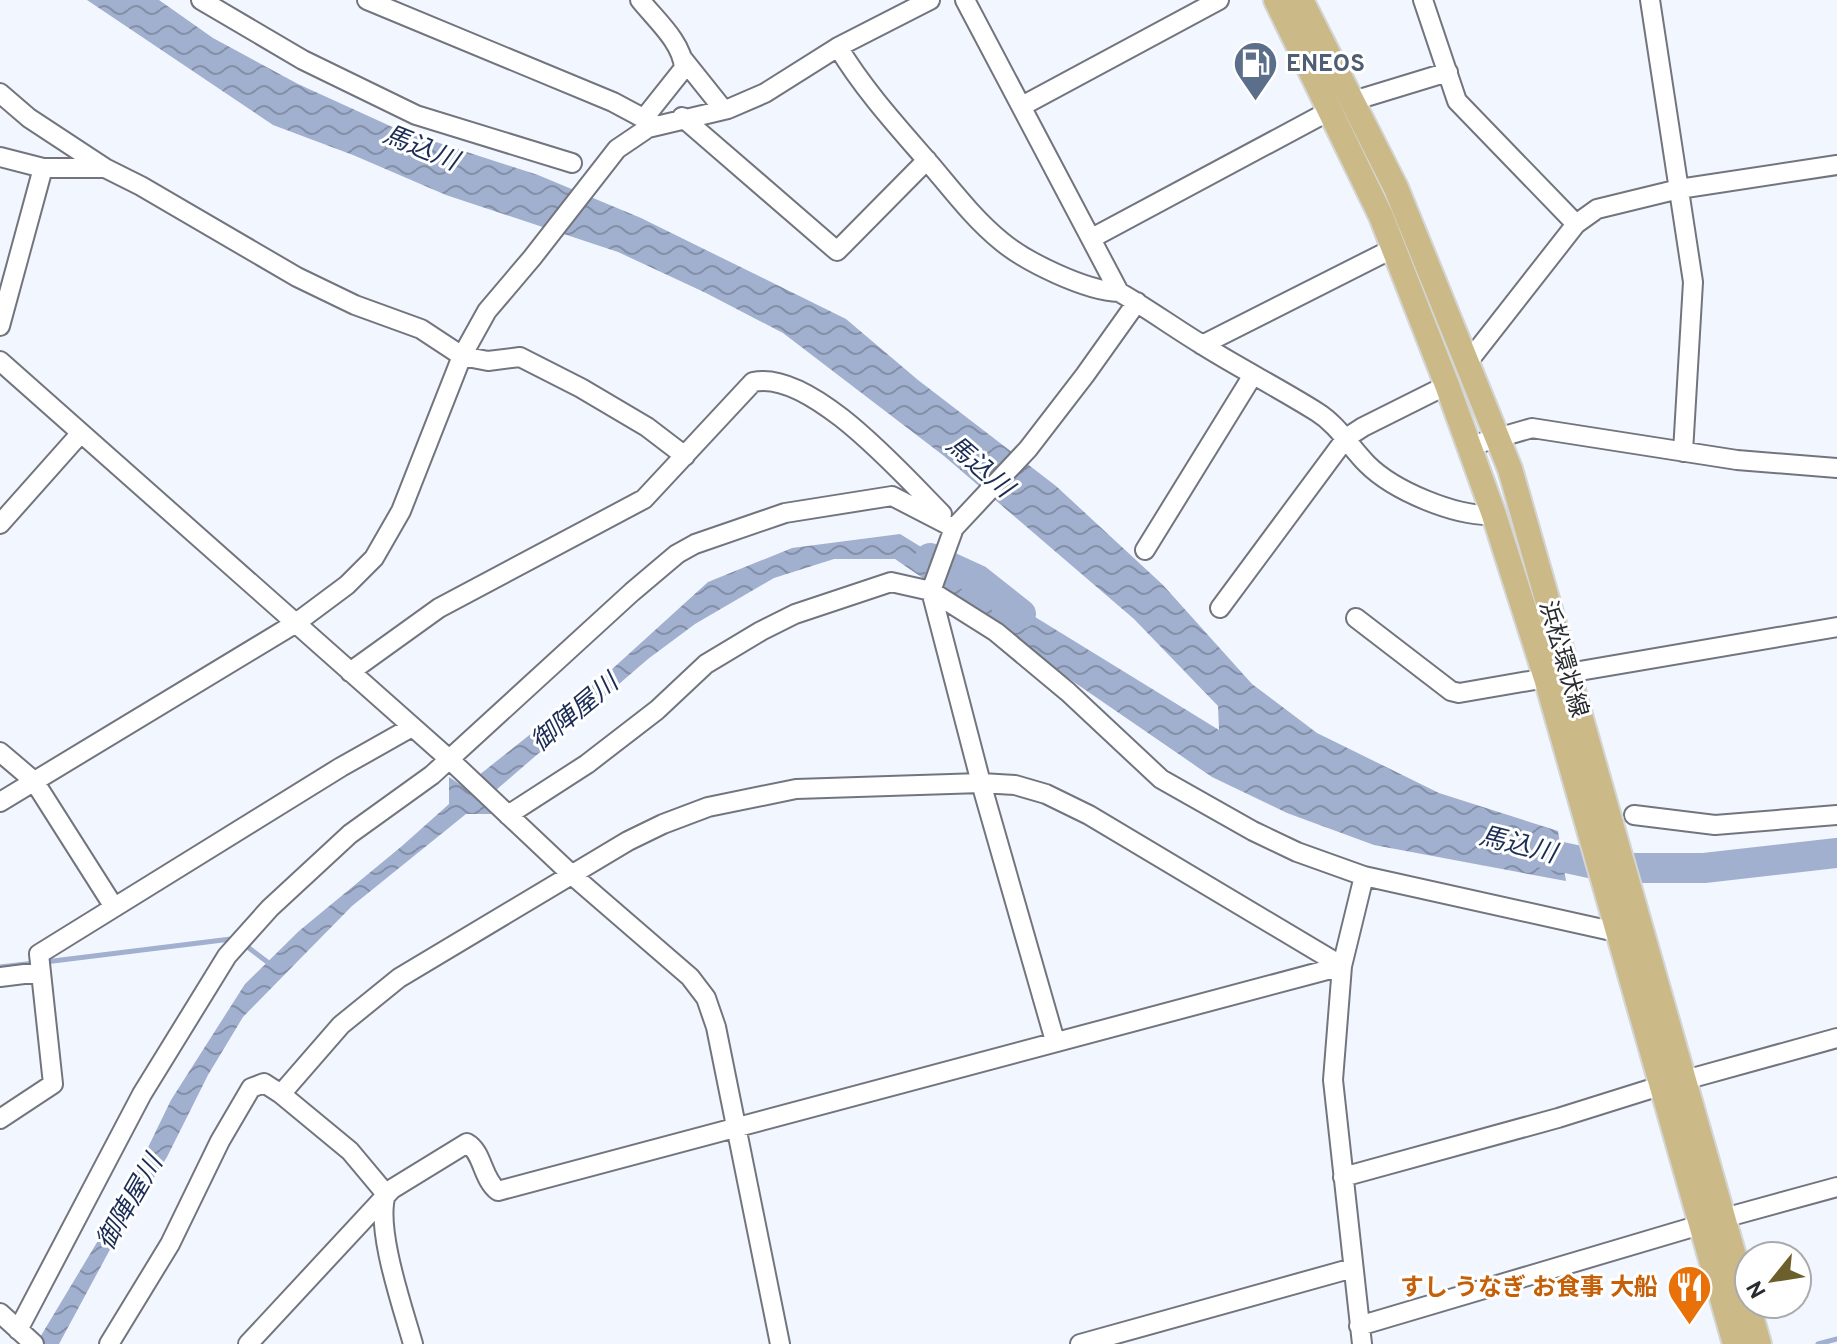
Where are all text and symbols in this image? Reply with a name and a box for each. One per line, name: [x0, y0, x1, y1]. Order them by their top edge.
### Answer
fuel station icon: ENEOS: [1231, 39, 1279, 102]
place label: ENEOS: [1286, 50, 1365, 80]
water label: 馬込川: [378, 119, 465, 180]
water label: 馬込川: [938, 430, 1021, 508]
street label: 浜松環状線: [1531, 598, 1593, 721]
water label: 御陣屋川: [525, 666, 628, 760]
water label: 馬込川: [1476, 821, 1562, 873]
water label: 御陣屋川: [91, 1147, 173, 1257]
north arrow: [1733, 1240, 1813, 1320]
restaurant icon: すし うなぎ お食事 大船: [1665, 1263, 1713, 1326]
place label: すし うなぎ お食事 大船: [1400, 1274, 1658, 1304]
text: N: [1742, 1275, 1773, 1302]

